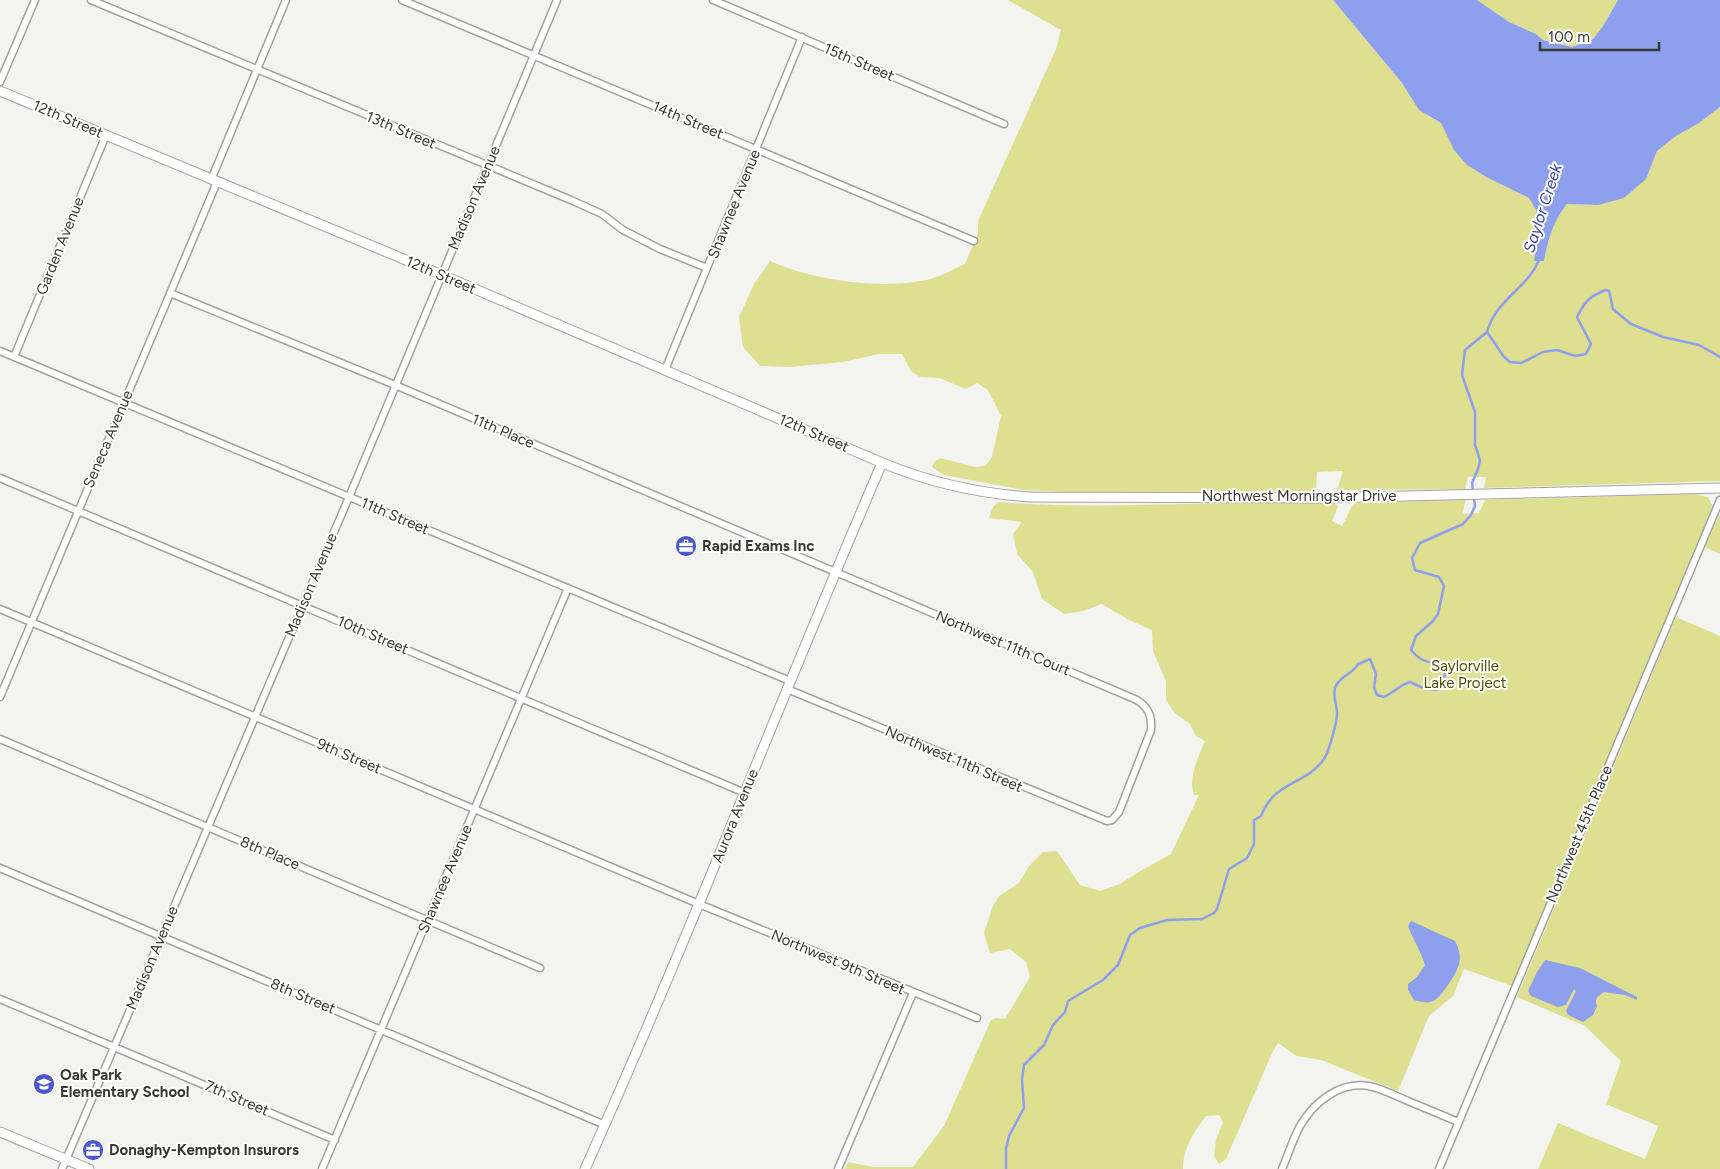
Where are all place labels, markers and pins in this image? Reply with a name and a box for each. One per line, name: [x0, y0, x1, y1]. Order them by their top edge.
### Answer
office icon: Rapid Exams Inc: [674, 534, 698, 558]
place label: Rapid Exams Inc: [702, 537, 814, 555]
place label: Oak Park Elementary School: [60, 1066, 190, 1101]
school or university icon: Oak Park Elementary School: [32, 1072, 56, 1096]
office icon: Donaghy-Kempton Insurors: [81, 1138, 105, 1162]
place label: Donaghy-Kempton Insurors: [109, 1141, 299, 1159]

